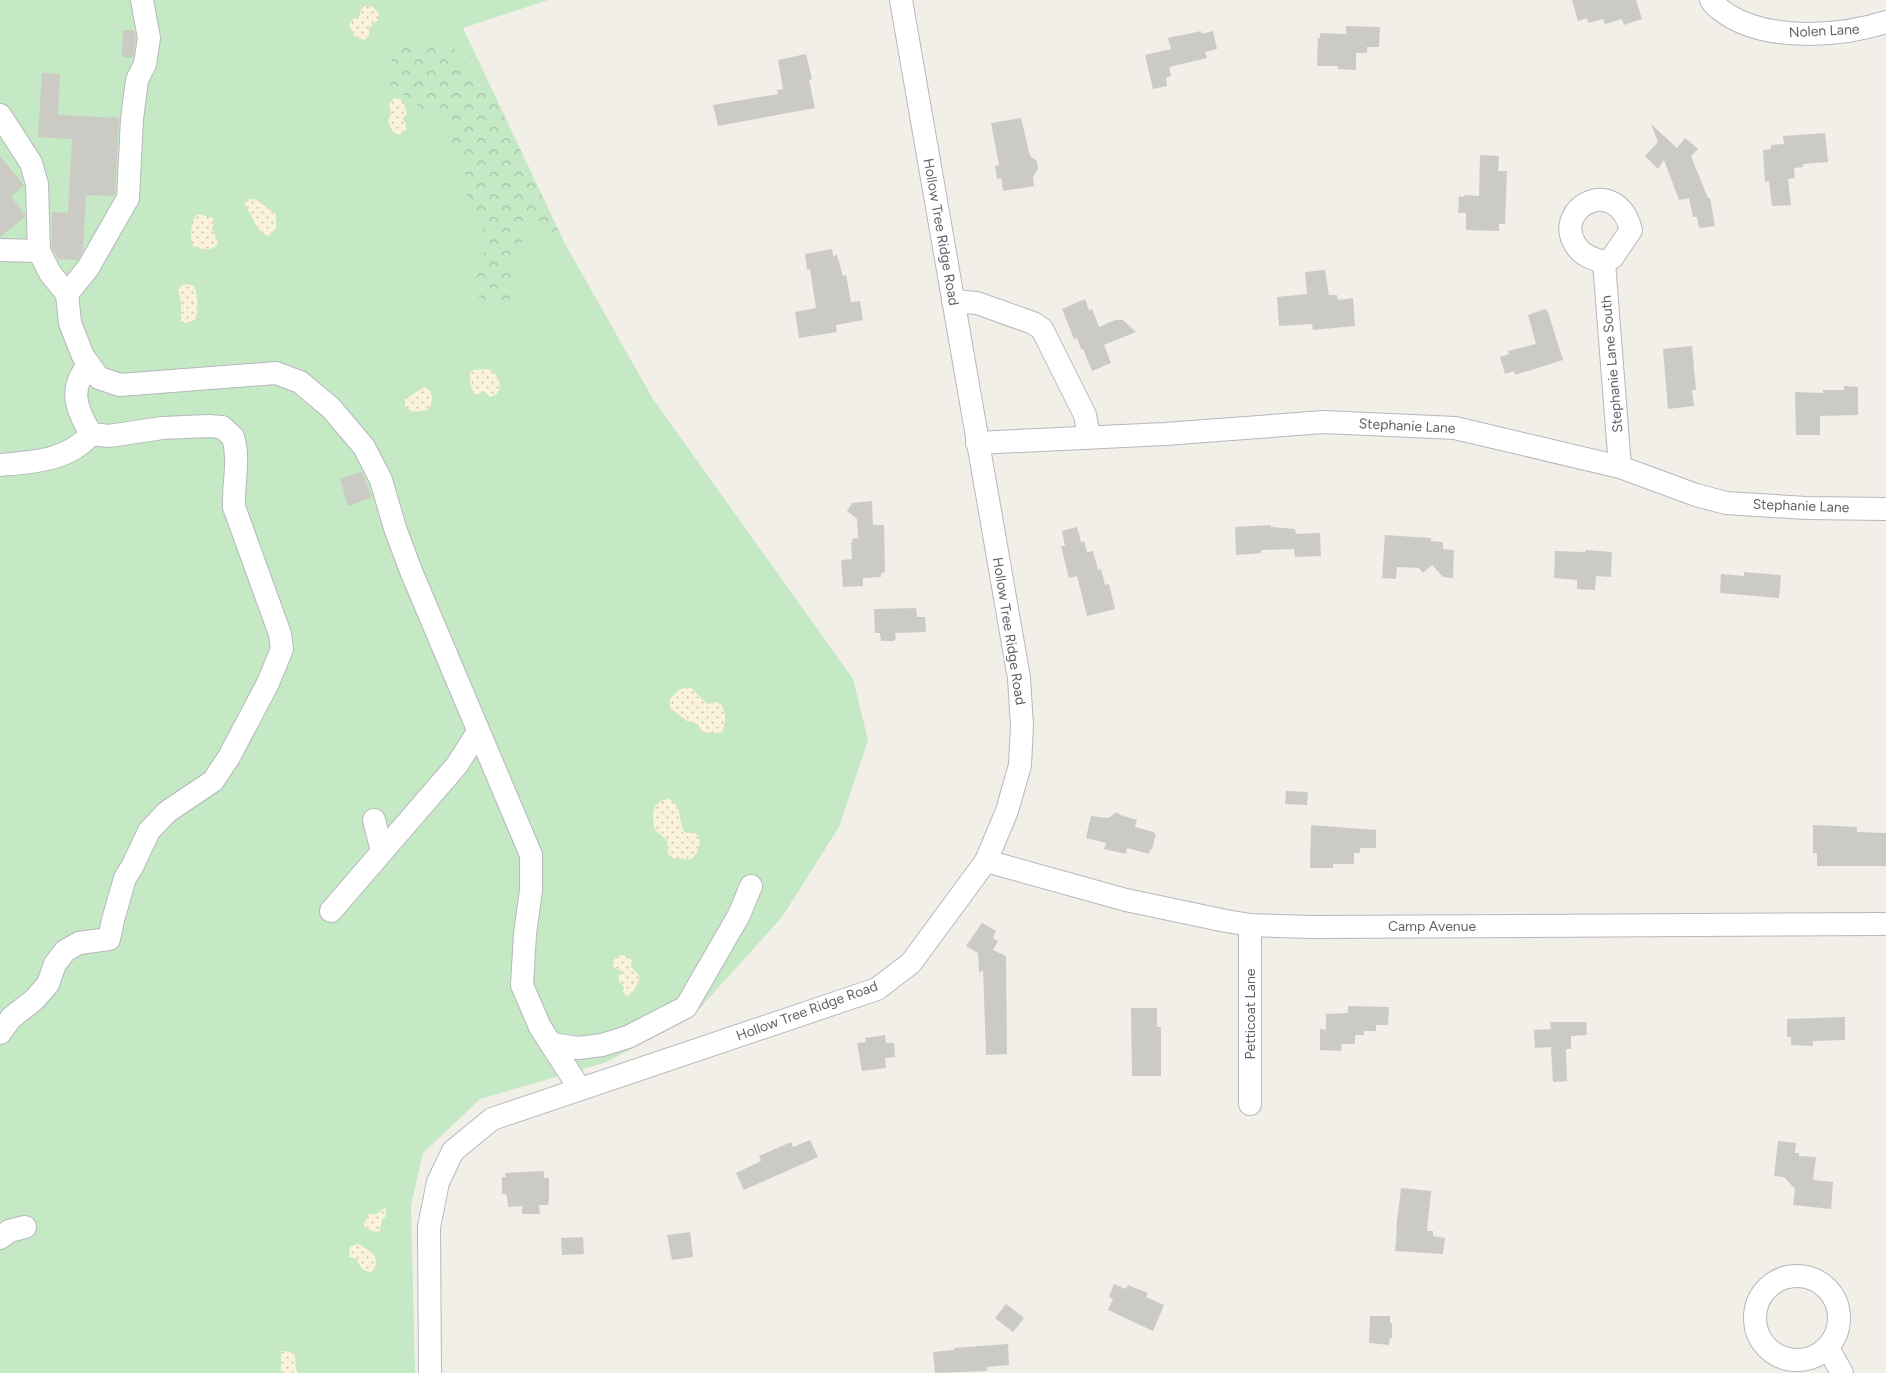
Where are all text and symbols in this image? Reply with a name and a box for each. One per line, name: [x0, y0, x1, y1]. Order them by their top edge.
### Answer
street label: Nolen Lane: [1788, 21, 1860, 41]
street label: Hollow Tree Ridge Road: [920, 157, 962, 307]
street label: Stephanie Lane South: [1598, 294, 1626, 433]
street label: Stephanie Lane: [1358, 415, 1456, 437]
street label: Stephanie Lane: [1752, 496, 1850, 516]
street label: Hollow Tree Ridge Road: [989, 556, 1029, 706]
street label: Camp Avenue: [1388, 918, 1476, 935]
street label: Petticoat Lane: [1242, 968, 1259, 1059]
street label: Hollow Tree Ridge Road: [734, 977, 880, 1045]

